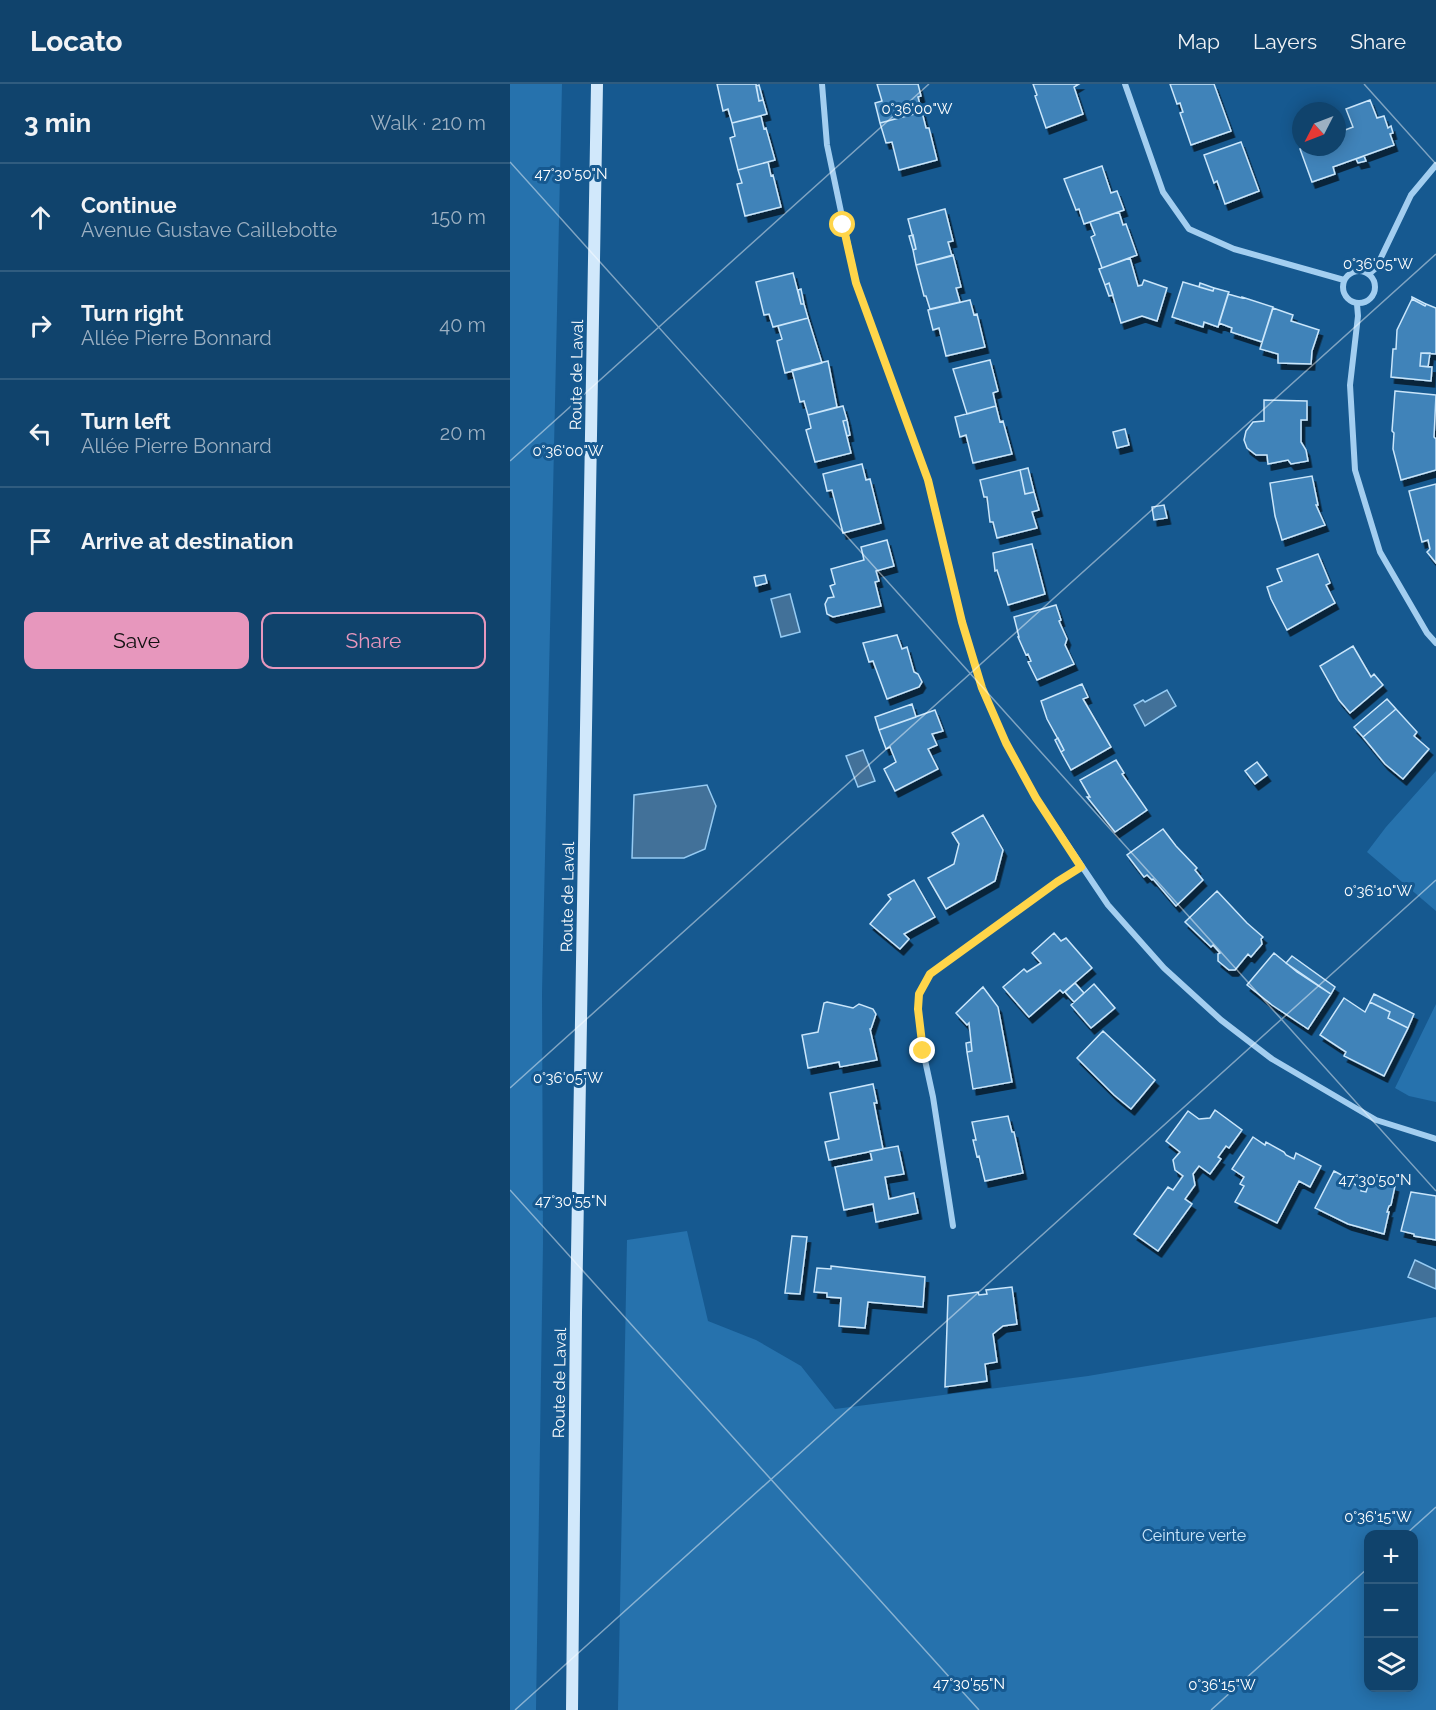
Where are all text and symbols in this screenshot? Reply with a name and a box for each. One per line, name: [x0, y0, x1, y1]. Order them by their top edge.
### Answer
text: Locato: [30, 25, 122, 58]
text: Map: [1177, 29, 1220, 54]
text: Layers: [1253, 29, 1317, 54]
text: Share: [1350, 29, 1406, 54]
text: 0°36'00"W: [882, 100, 953, 118]
north arrow: [1292, 102, 1346, 156]
text: 3 min: [24, 108, 91, 138]
text: Walk · 210 m: [371, 111, 486, 135]
text: 47°30'50"N: [535, 165, 607, 183]
text: Continue: [81, 192, 177, 218]
icon: ahead: [24, 201, 57, 234]
text: 150 m: [431, 205, 486, 229]
route start: [829, 211, 855, 237]
text: Avenue Gustave Caillebotte: [81, 218, 337, 242]
text: 0°36'05"W: [1343, 255, 1413, 273]
text: Turn right: [81, 300, 184, 326]
icon: right: [24, 309, 57, 342]
text: 40 m: [439, 313, 486, 337]
street label: Route de Laval: [566, 319, 587, 430]
text: Allée Pierre Bonnard: [81, 326, 272, 350]
text: Turn left: [81, 408, 171, 434]
icon: left: [24, 417, 57, 450]
text: 20 m: [440, 421, 486, 445]
text: Allée Pierre Bonnard: [81, 434, 272, 458]
text: 0°36'00"W: [533, 442, 604, 460]
icon: arrive: [24, 525, 57, 558]
text: Arrive at destination: [81, 528, 294, 554]
button: Save: [24, 612, 249, 669]
button: Share: [261, 612, 486, 669]
street label: Route de Laval: [557, 841, 578, 952]
text: 0°36'10"W: [1344, 882, 1412, 900]
route end: [909, 1037, 935, 1063]
text: 0°36'05"W: [533, 1069, 603, 1087]
text: 47°30'50"N: [1339, 1171, 1411, 1189]
text: 47°30'55"N: [535, 1192, 607, 1210]
street label: Route de Laval: [549, 1327, 570, 1438]
text: 0°36'15"W: [1344, 1508, 1412, 1526]
park label: Ceinture verte: [1142, 1526, 1246, 1545]
map controls: [1364, 1530, 1418, 1692]
button: +: [1364, 1530, 1418, 1584]
button: −: [1364, 1584, 1418, 1638]
button: layers: [1364, 1638, 1418, 1692]
text: 47°30'55"N: [933, 1675, 1005, 1693]
text: 0°36'15"W: [1188, 1676, 1256, 1694]

